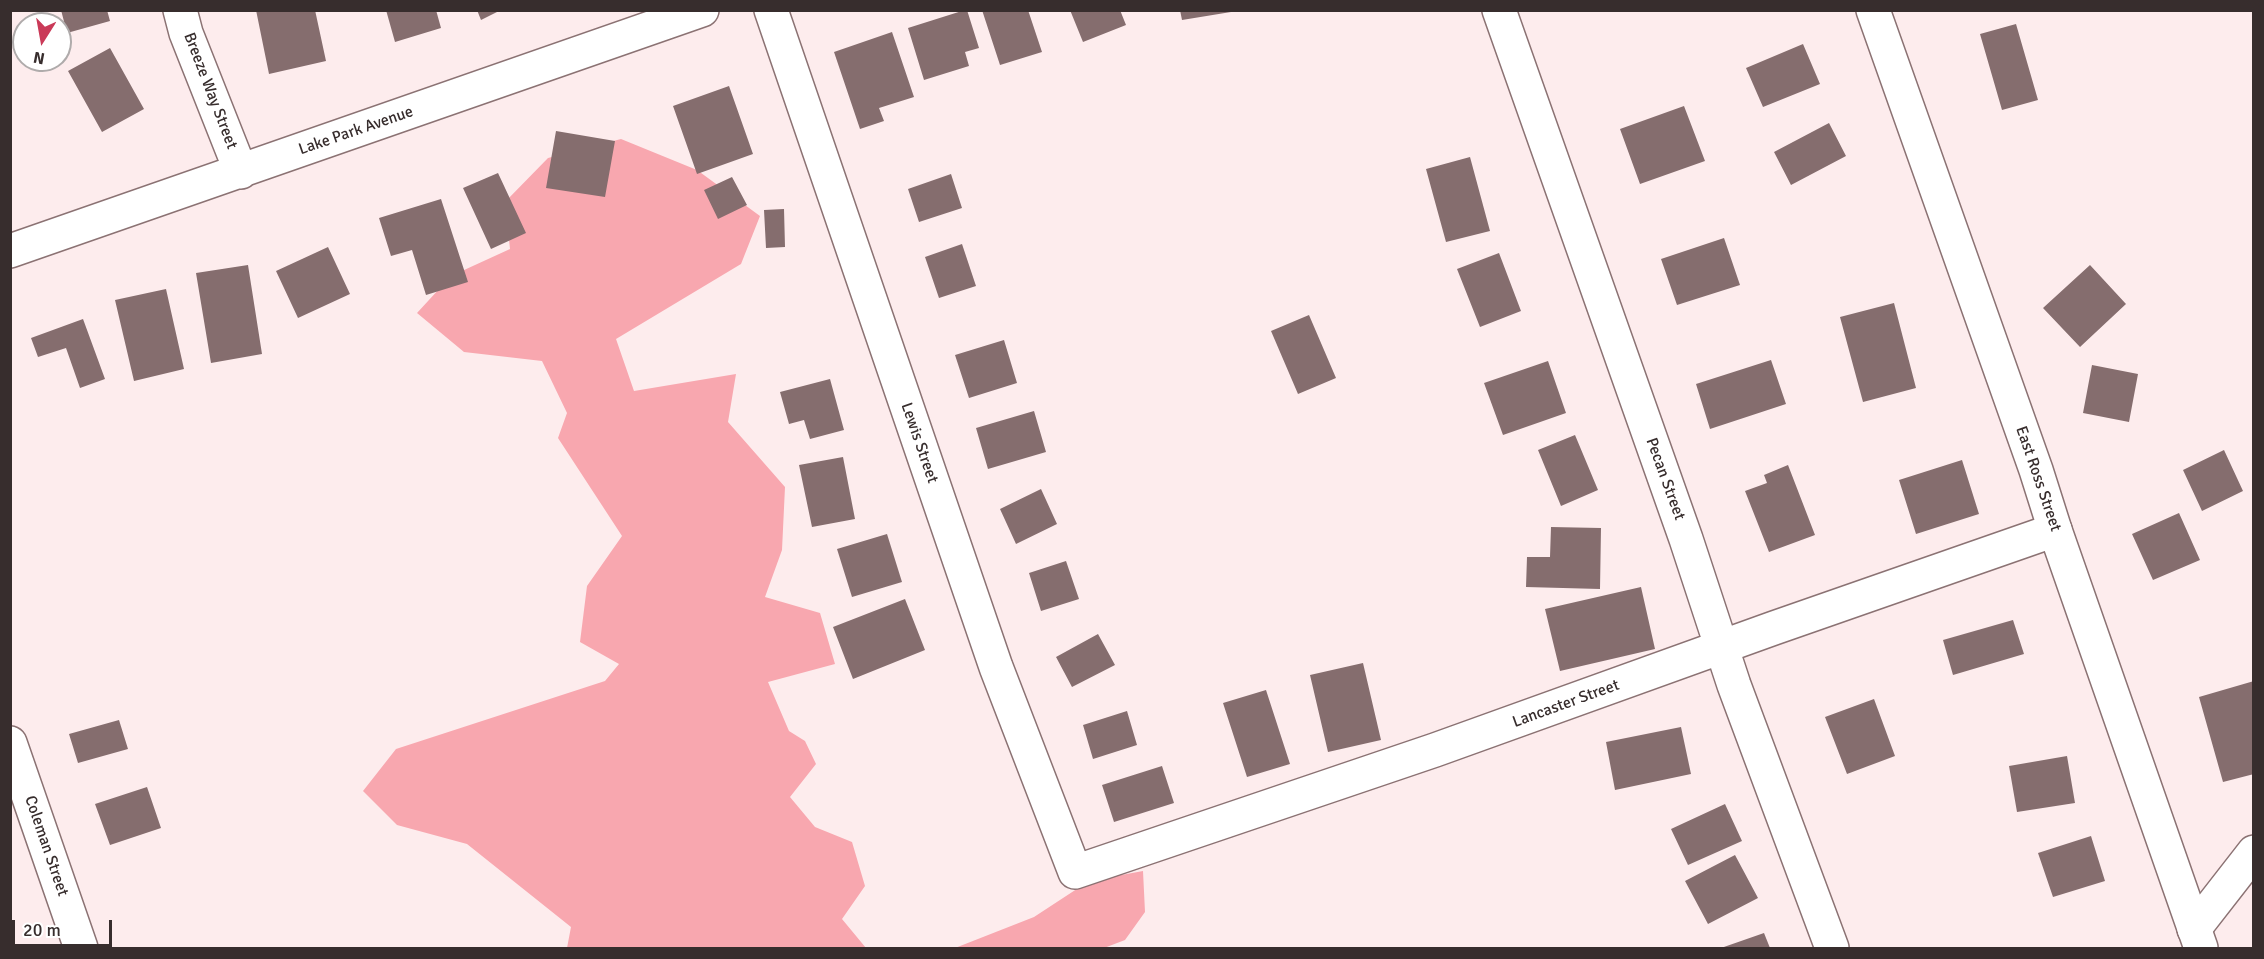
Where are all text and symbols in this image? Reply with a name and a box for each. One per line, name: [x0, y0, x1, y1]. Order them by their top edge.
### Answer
north arrow: [12, 12, 72, 72]
street label: Breeze Way Street: [179, 30, 241, 152]
text: N: [32, 47, 46, 69]
street label: Lake Park Avenue: [296, 102, 416, 160]
street label: Lewis Street: [896, 400, 942, 486]
street label: East Ross Street: [2011, 424, 2065, 534]
street label: Pecan Street: [1641, 435, 1689, 523]
street label: Lancaster Street: [1510, 676, 1622, 732]
street label: Coleman Street: [20, 793, 72, 899]
scale bar: [15, 908, 116, 946]
text: 20 m: [23, 919, 61, 941]

